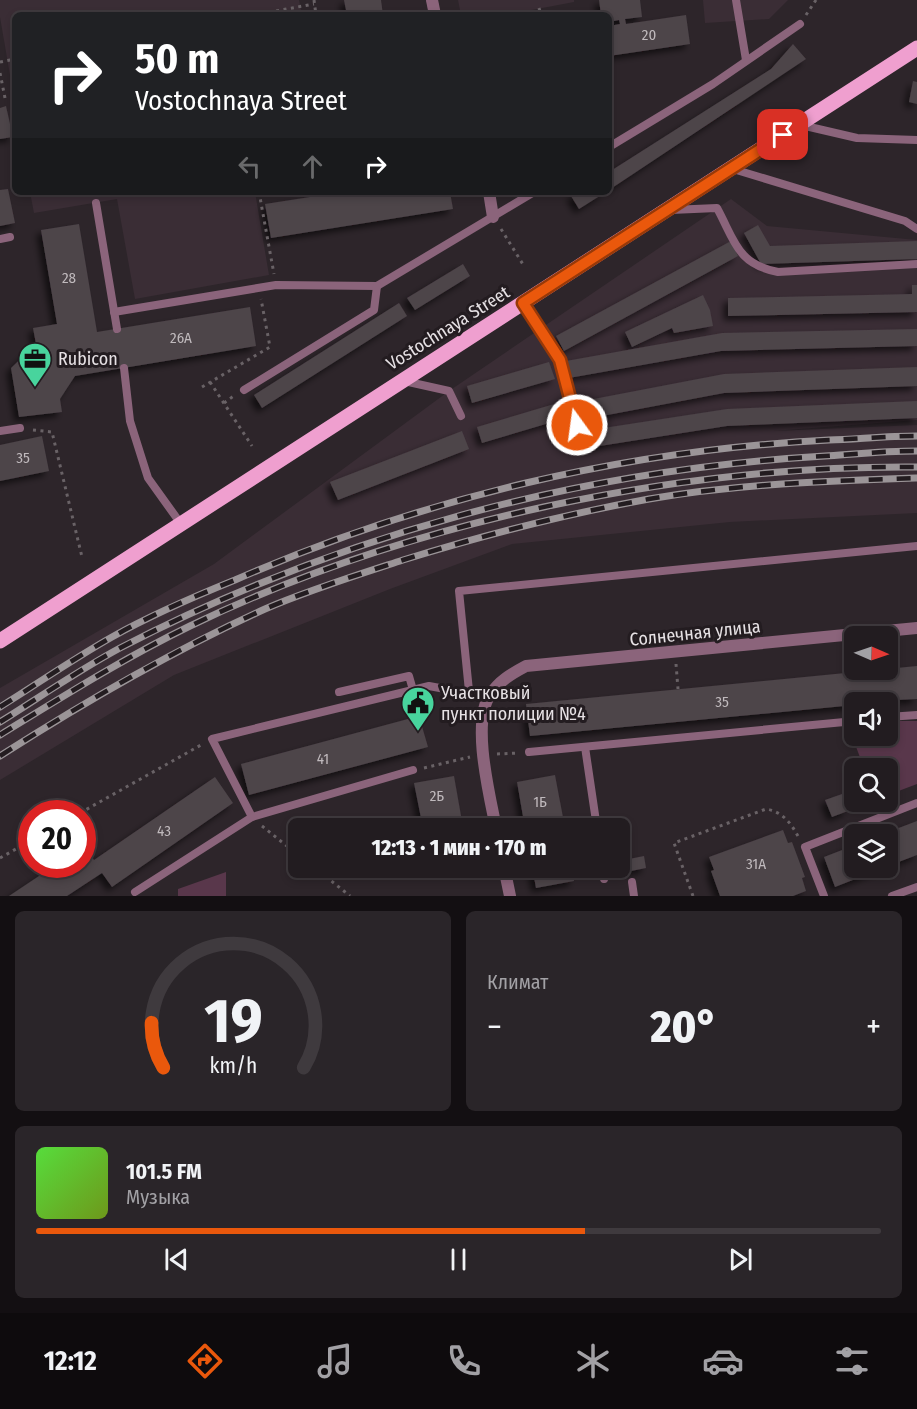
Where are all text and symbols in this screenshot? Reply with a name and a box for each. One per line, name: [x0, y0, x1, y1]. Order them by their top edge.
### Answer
house number: 20: [642, 26, 656, 44]
text: 50 m: [135, 34, 219, 84]
icon: right: [36, 36, 114, 114]
text: Vostochnaya Street: [135, 85, 347, 117]
pin: [757, 109, 808, 160]
icon: arrive: [766, 118, 799, 151]
icon: left: [233, 150, 266, 183]
icon: ahead: [296, 150, 329, 183]
icon: right: [359, 150, 392, 183]
house number: 28: [62, 269, 76, 287]
street label: Vostochnaya Street: [382, 281, 514, 375]
house number: 26А: [170, 329, 192, 347]
office icon: Rubicon: [17, 341, 53, 388]
place label: Rubicon: [58, 348, 118, 370]
position arrow: [545, 393, 609, 457]
house number: 35: [16, 449, 30, 467]
street label: Солнечная улица: [629, 615, 762, 651]
north arrow: [844, 626, 898, 680]
map controls: [844, 626, 898, 878]
place label: Участковый пункт полиции №4: [440, 682, 586, 725]
public building icon: Участковый пункт полиции №4: [400, 685, 436, 732]
button: sound: [844, 692, 898, 746]
house number: 35: [715, 693, 729, 711]
house number: 41: [317, 750, 329, 768]
button: search: [844, 758, 898, 812]
house number: 2Б: [430, 787, 444, 805]
house number: 1Б: [533, 793, 547, 811]
speed limit sign: 20: [18, 800, 96, 878]
house number: 43: [157, 822, 171, 840]
button: layers: [844, 824, 898, 878]
text: 12:13 · 1 мин · 170 m: [371, 834, 547, 861]
house number: 31А: [746, 855, 766, 873]
text: Климат: [487, 970, 548, 994]
text: 19: [204, 984, 262, 1059]
text: 20°: [650, 1000, 717, 1054]
text: −: [487, 1007, 502, 1047]
text: +: [866, 1007, 881, 1047]
text: km/h: [209, 1053, 257, 1079]
text: 101.5 FM: [126, 1158, 202, 1185]
text: Музыка: [126, 1185, 190, 1209]
icon: previous: [160, 1243, 193, 1276]
icon: pause: [442, 1243, 475, 1276]
icon: next: [724, 1243, 757, 1276]
icon: directions: [184, 1340, 226, 1382]
icon: music: [314, 1340, 356, 1382]
icon: phone: [443, 1340, 485, 1382]
icon: climate: [572, 1340, 614, 1382]
icon: car: [702, 1340, 744, 1382]
icon: filters: [831, 1340, 873, 1382]
text: 12:12: [44, 1345, 97, 1377]

